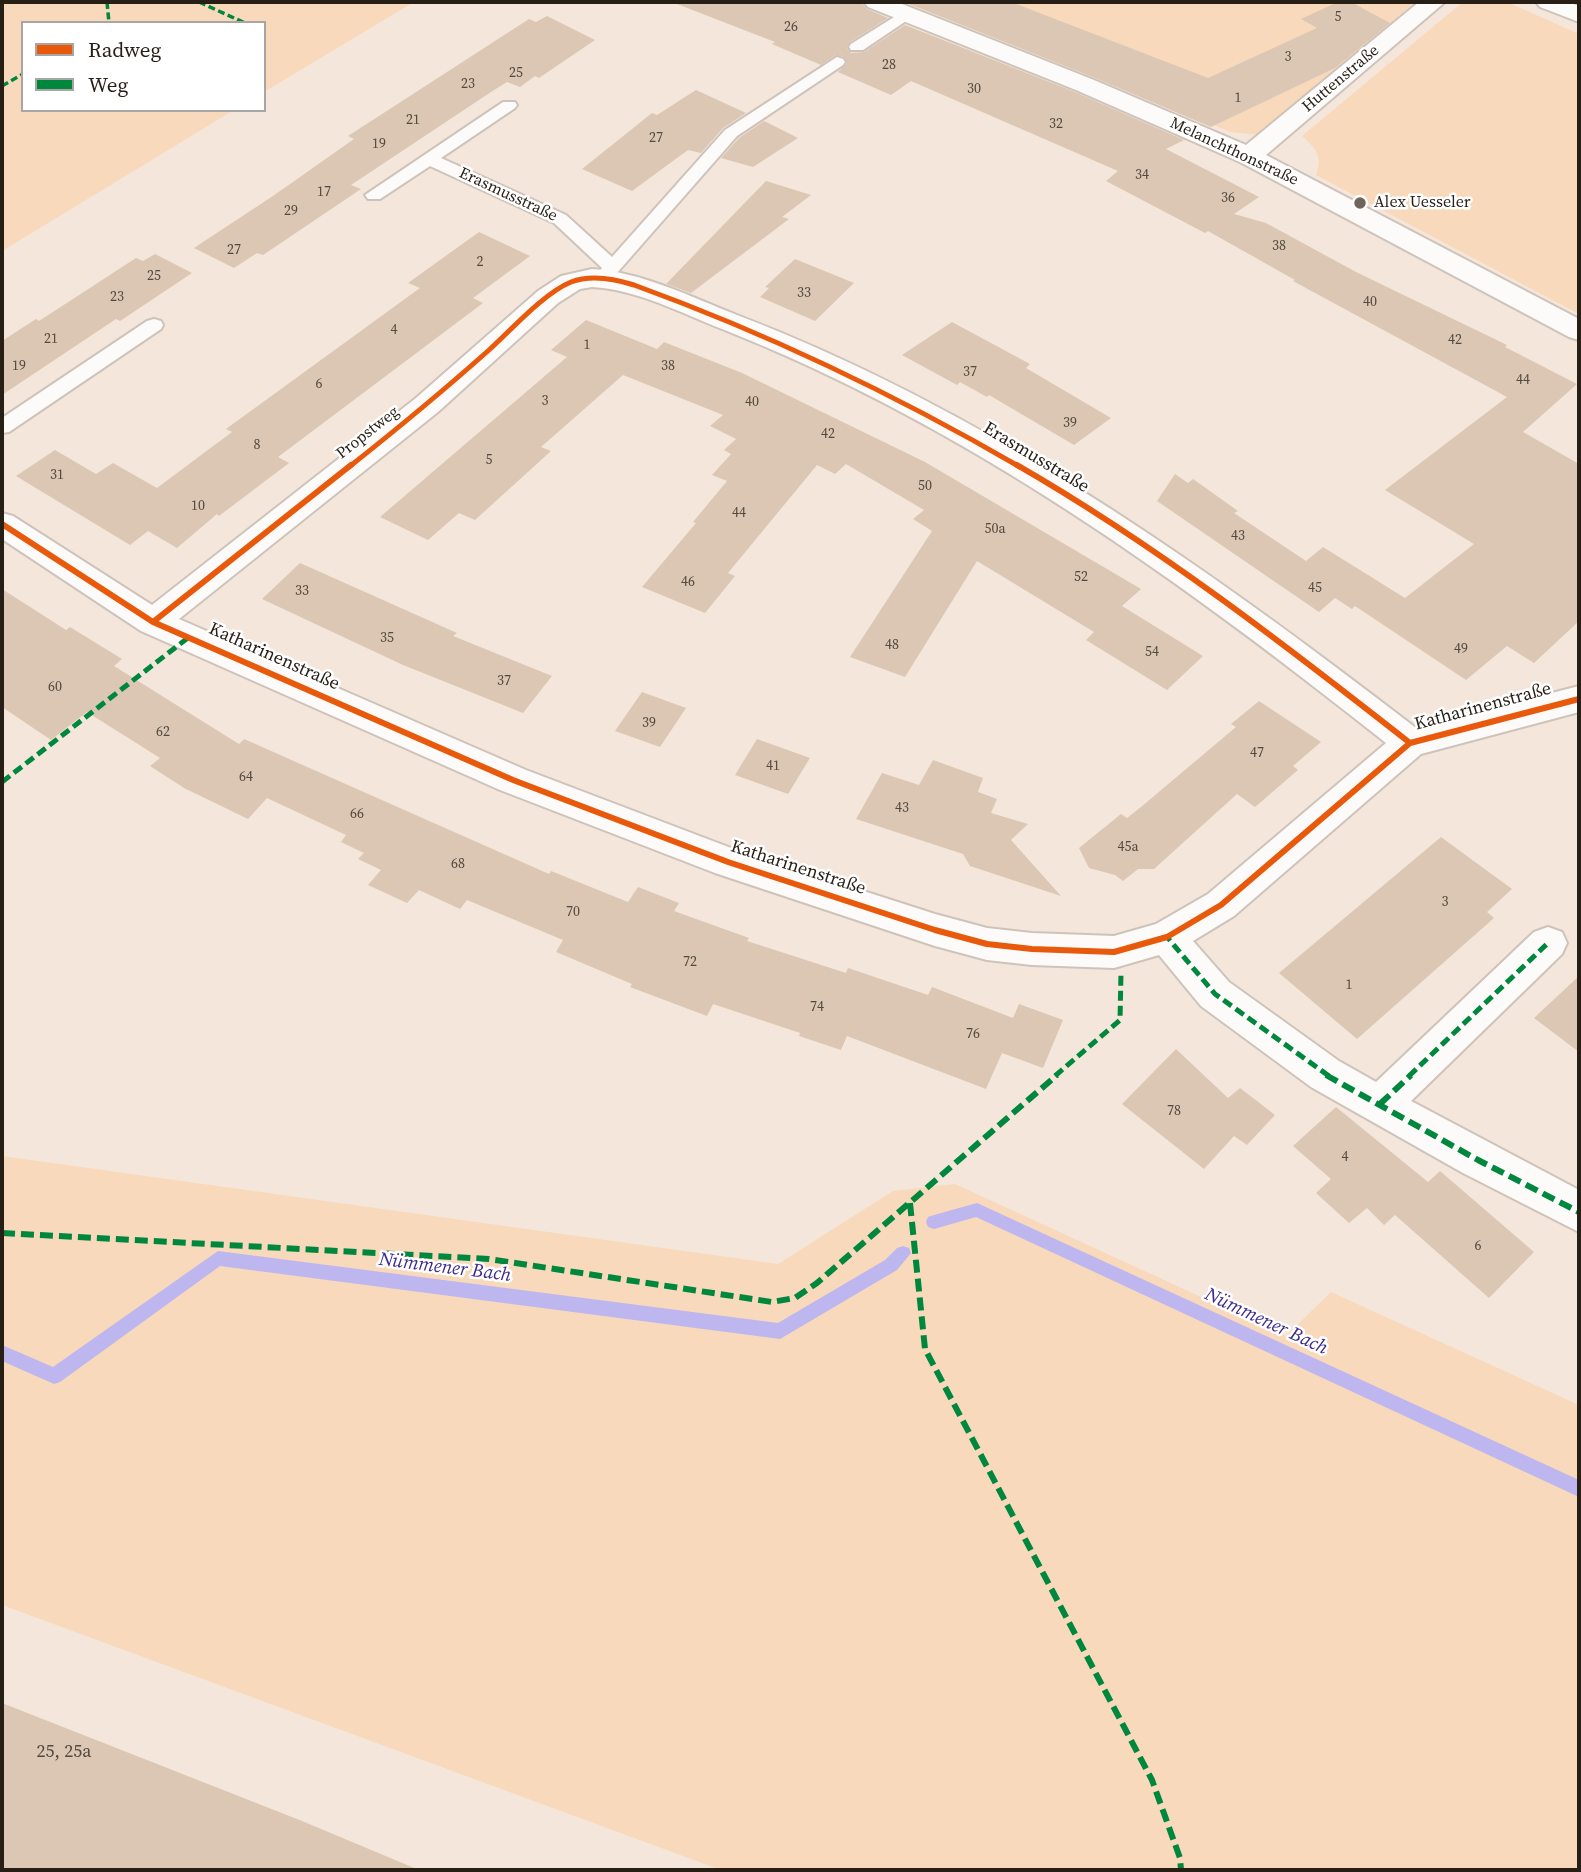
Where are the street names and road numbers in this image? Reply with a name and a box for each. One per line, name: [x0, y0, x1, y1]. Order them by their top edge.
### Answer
street label: Huttenstraße: [1299, 41, 1383, 117]
street label: Melanchthonstraße: [1167, 114, 1301, 190]
street label: Erasmusstraße: [456, 164, 560, 226]
street label: Propstweg: [333, 403, 403, 463]
street label: Erasmusstraße: [979, 418, 1093, 498]
street label: Katharinenstraße: [205, 619, 343, 695]
street label: Katharinenstraße: [1412, 678, 1554, 736]
street label: Katharinenstraße: [728, 836, 868, 900]

